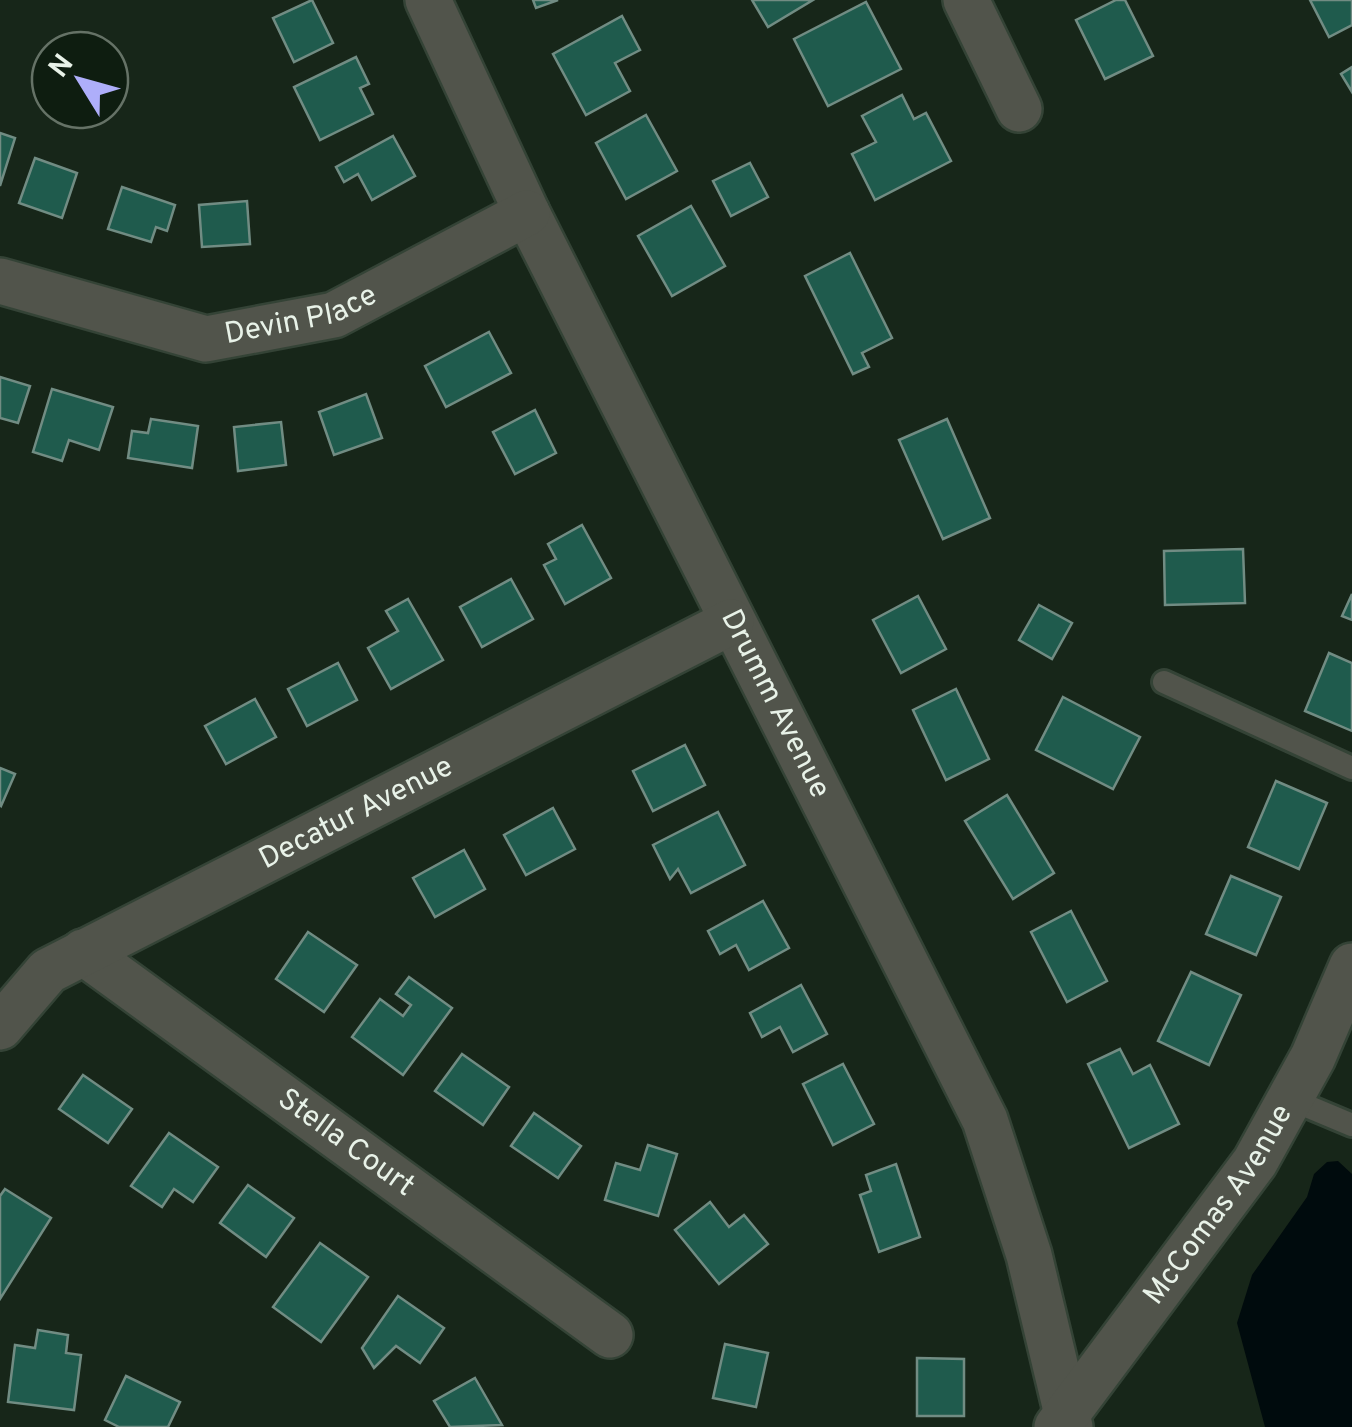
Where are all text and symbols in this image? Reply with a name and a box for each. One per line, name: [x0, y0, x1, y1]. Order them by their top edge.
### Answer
north arrow: [30, 30, 130, 130]
text: N: [42, 48, 83, 86]
street label: Devin Place: [222, 277, 384, 354]
street label: Drumm Avenue: [712, 604, 838, 805]
street label: Decatur Avenue: [253, 749, 459, 878]
street label: Stella Court: [270, 1081, 422, 1205]
street label: McComas Avenue: [1136, 1098, 1301, 1312]

